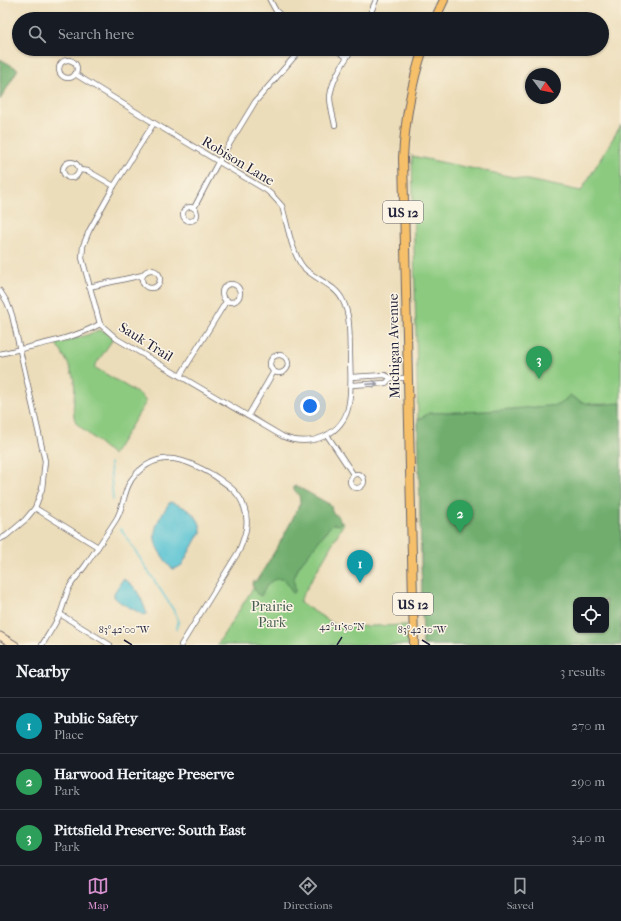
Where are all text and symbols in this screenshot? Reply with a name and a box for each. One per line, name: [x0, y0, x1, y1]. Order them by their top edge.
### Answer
search box: [12, 12, 609, 56]
icon: search: [26, 23, 48, 45]
text: Search here: [58, 25, 134, 43]
north arrow: [525, 68, 561, 104]
street label: Robison Lane: [199, 133, 277, 189]
road number: US 12: [383, 201, 423, 223]
street label: Michigan Avenue: [385, 293, 403, 399]
street label: Sauk Trail: [116, 319, 176, 365]
pin: 3: [526, 346, 552, 379]
one-way arrow: [365, 381, 378, 388]
your location: [300, 396, 320, 416]
pin: 2: [447, 500, 473, 533]
pin: 1: [347, 550, 373, 583]
road number: US 12: [393, 593, 433, 615]
map controls: [573, 597, 609, 633]
button: locate: [573, 597, 609, 633]
park label: Prairie Park: [251, 598, 293, 631]
text: 42°11'50"N: [319, 621, 365, 633]
text: 83°42'00"W: [99, 624, 151, 636]
text: 83°42'10"W: [398, 624, 448, 636]
text: Nearby: [16, 661, 70, 681]
text: 3 results: [560, 664, 605, 679]
text: Public Safety: [54, 709, 138, 727]
text: 1: [27, 718, 31, 733]
text: 270 m: [571, 718, 605, 733]
text: Place: [54, 727, 84, 742]
text: Harwood Heritage Preserve: [54, 765, 234, 783]
text: 2: [26, 774, 32, 789]
text: 290 m: [571, 774, 605, 789]
text: Park: [54, 783, 80, 798]
text: Pittsfield Preserve: South East: [54, 821, 246, 839]
text: 3: [26, 830, 32, 845]
text: 340 m: [571, 830, 605, 845]
text: Park: [54, 839, 80, 854]
tab: Map: [87, 875, 109, 912]
tab: Directions: [283, 875, 333, 912]
tab: Saved: [507, 875, 534, 912]

